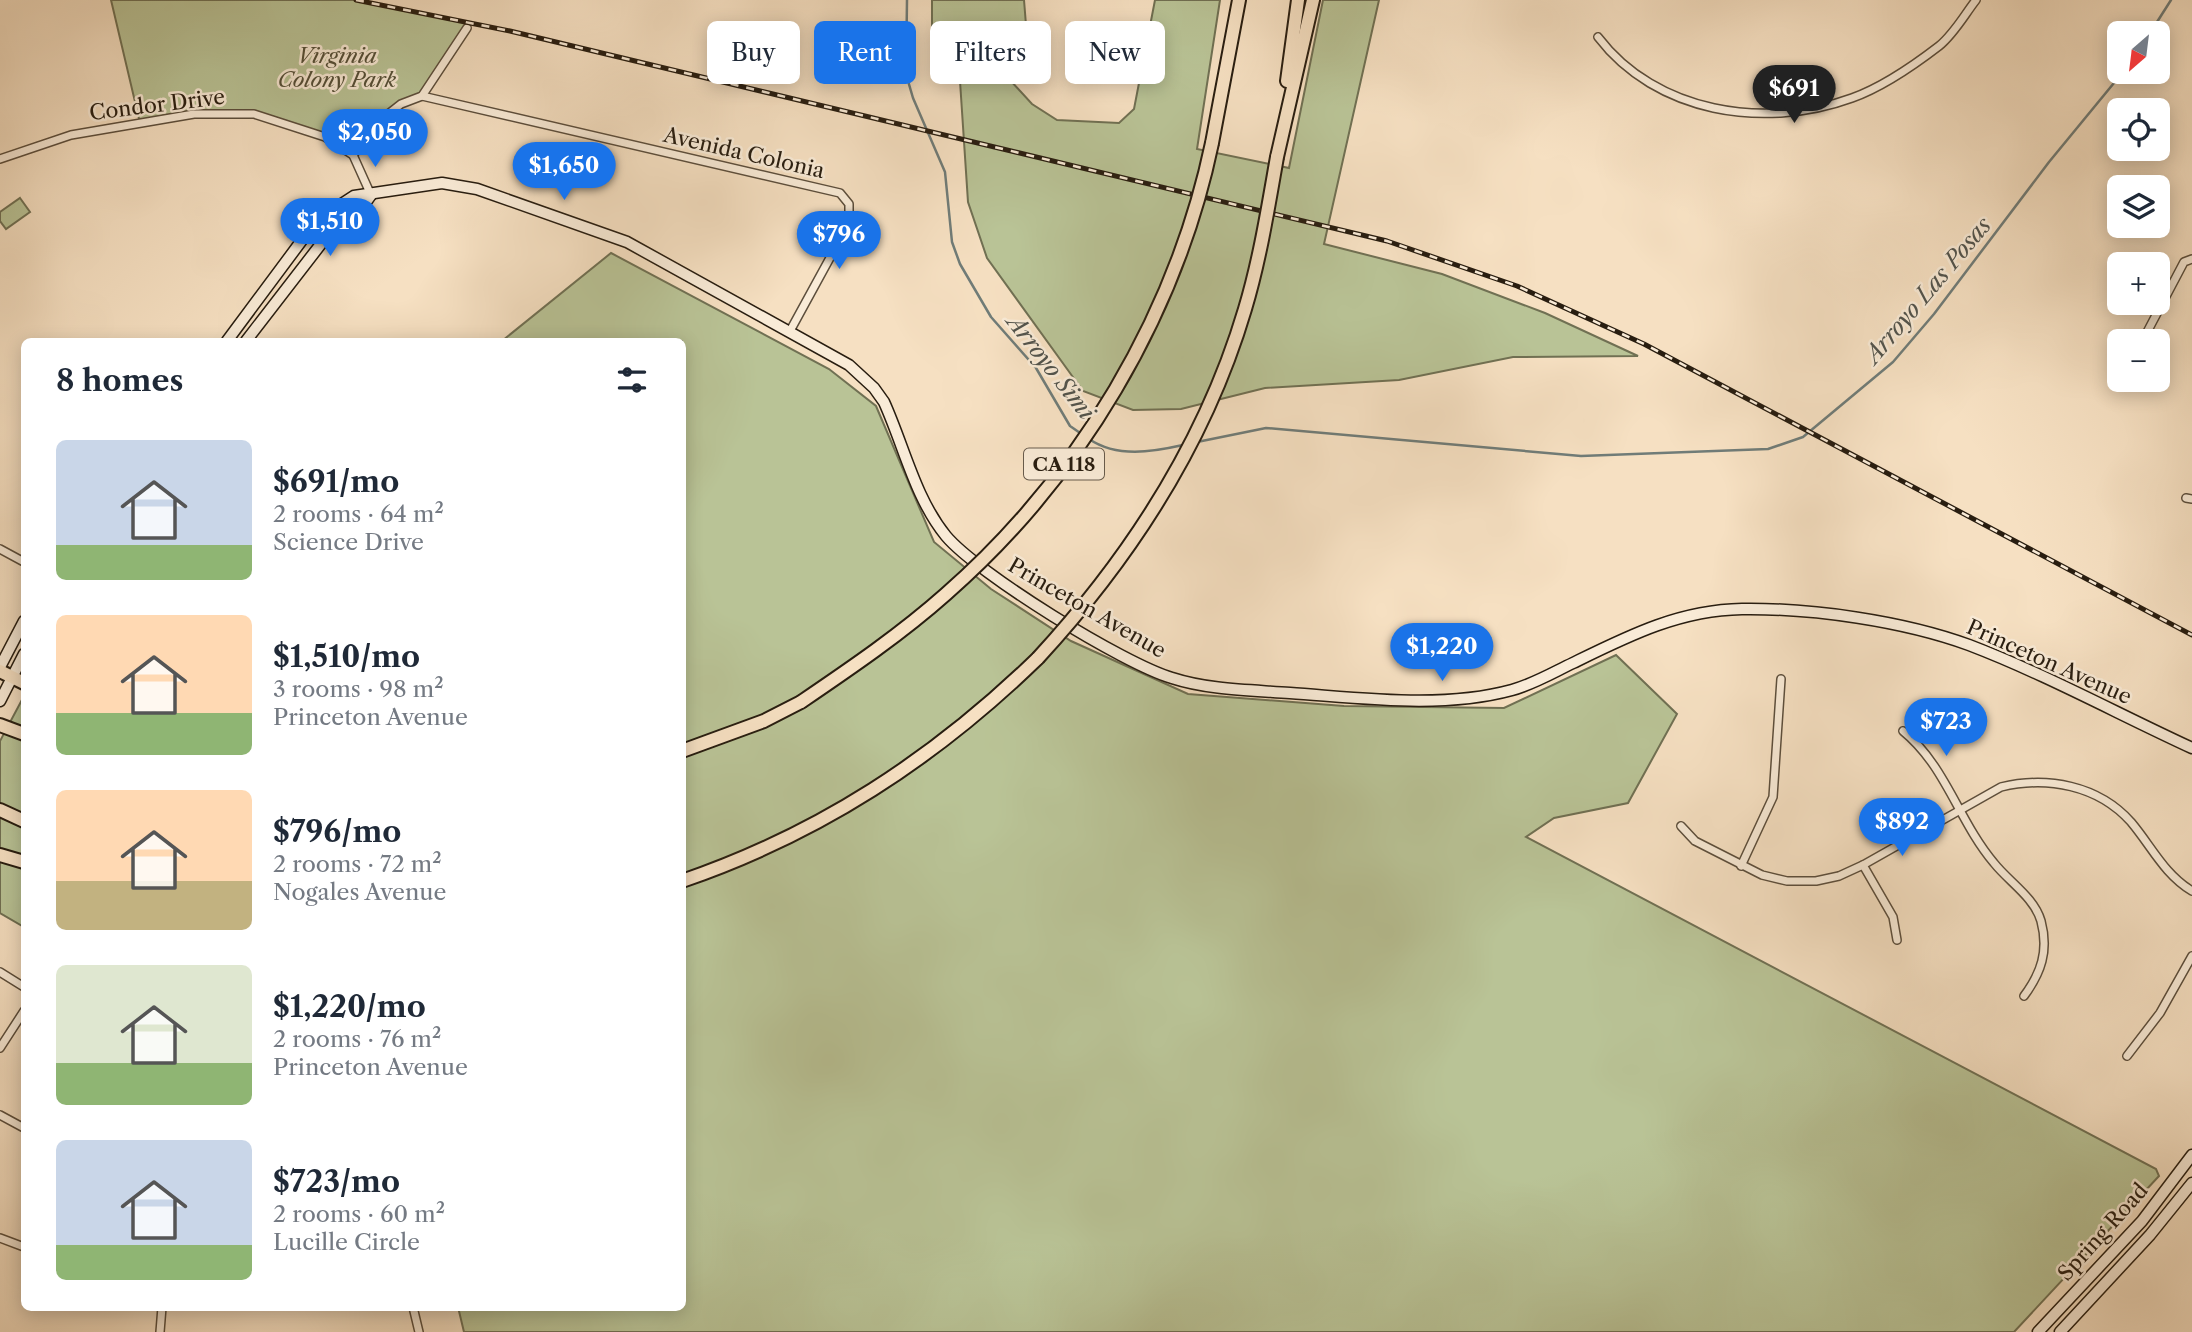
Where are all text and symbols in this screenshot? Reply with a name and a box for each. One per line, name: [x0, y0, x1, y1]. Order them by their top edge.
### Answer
chip: Buy: [707, 21, 800, 84]
chip: Rent: [814, 21, 916, 84]
chip: Filters: [930, 21, 1051, 84]
chip: New: [1065, 21, 1165, 84]
north arrow: [2107, 21, 2170, 84]
map controls: [2107, 21, 2170, 392]
park label: Virginia Colony Park: [278, 43, 396, 92]
pin: $691: [1753, 66, 1835, 125]
text: $691: [1769, 74, 1819, 102]
street label: Condor Drive: [88, 84, 226, 125]
button: locate: [2107, 98, 2170, 161]
pin: $2,050: [318, 110, 432, 169]
text: $2,050: [338, 118, 412, 146]
street label: Avenida Colonia: [660, 122, 828, 183]
pin: $1,650: [507, 142, 621, 202]
text: $1,650: [529, 151, 599, 179]
button: layers: [2107, 175, 2170, 238]
pin: $1,510: [273, 198, 387, 258]
text: $1,510: [296, 207, 364, 235]
water label: Arroyo Las Posas: [1857, 211, 1998, 371]
pin: $796: [798, 212, 880, 271]
text: $796: [813, 220, 865, 248]
button: +: [2107, 252, 2170, 315]
water label: Arroyo Simi: [1000, 307, 1102, 426]
button: −: [2107, 329, 2170, 392]
icon: filters: [613, 361, 651, 399]
text: 8 homes: [56, 362, 183, 399]
road number: CA 118: [1024, 449, 1104, 480]
text: $691/mo: [273, 463, 399, 500]
icon: home: [112, 468, 196, 552]
text: 2 rooms · 64 m²: [273, 500, 444, 528]
text: Science Drive: [273, 528, 424, 556]
street label: Princeton Avenue: [1004, 552, 1171, 663]
street label: Princeton Avenue: [1963, 614, 2136, 709]
pin: $1,220: [1385, 624, 1499, 683]
text: $1,220: [1406, 632, 1478, 660]
text: $1,510/mo: [273, 638, 420, 675]
icon: home: [112, 643, 196, 727]
text: 3 rooms · 98 m²: [273, 675, 444, 703]
pin: $723: [1905, 698, 1987, 758]
text: Princeton Avenue: [273, 703, 468, 731]
text: $723: [1920, 707, 1972, 735]
pin: $892: [1861, 798, 1943, 858]
text: $892: [1875, 807, 1929, 835]
text: $796/mo: [273, 813, 401, 850]
icon: home: [112, 818, 196, 902]
text: 2 rooms · 72 m²: [273, 850, 442, 878]
text: Nogales Avenue: [273, 878, 446, 906]
text: $1,220/mo: [273, 988, 426, 1025]
icon: home: [112, 993, 196, 1077]
text: 2 rooms · 76 m²: [273, 1025, 441, 1053]
text: Princeton Avenue: [273, 1053, 468, 1081]
text: $723/mo: [273, 1163, 400, 1200]
icon: home: [112, 1168, 196, 1252]
street label: Spring Road: [2052, 1178, 2153, 1286]
text: 2 rooms · 60 m²: [273, 1200, 445, 1228]
text: Lucille Circle: [273, 1228, 420, 1256]

